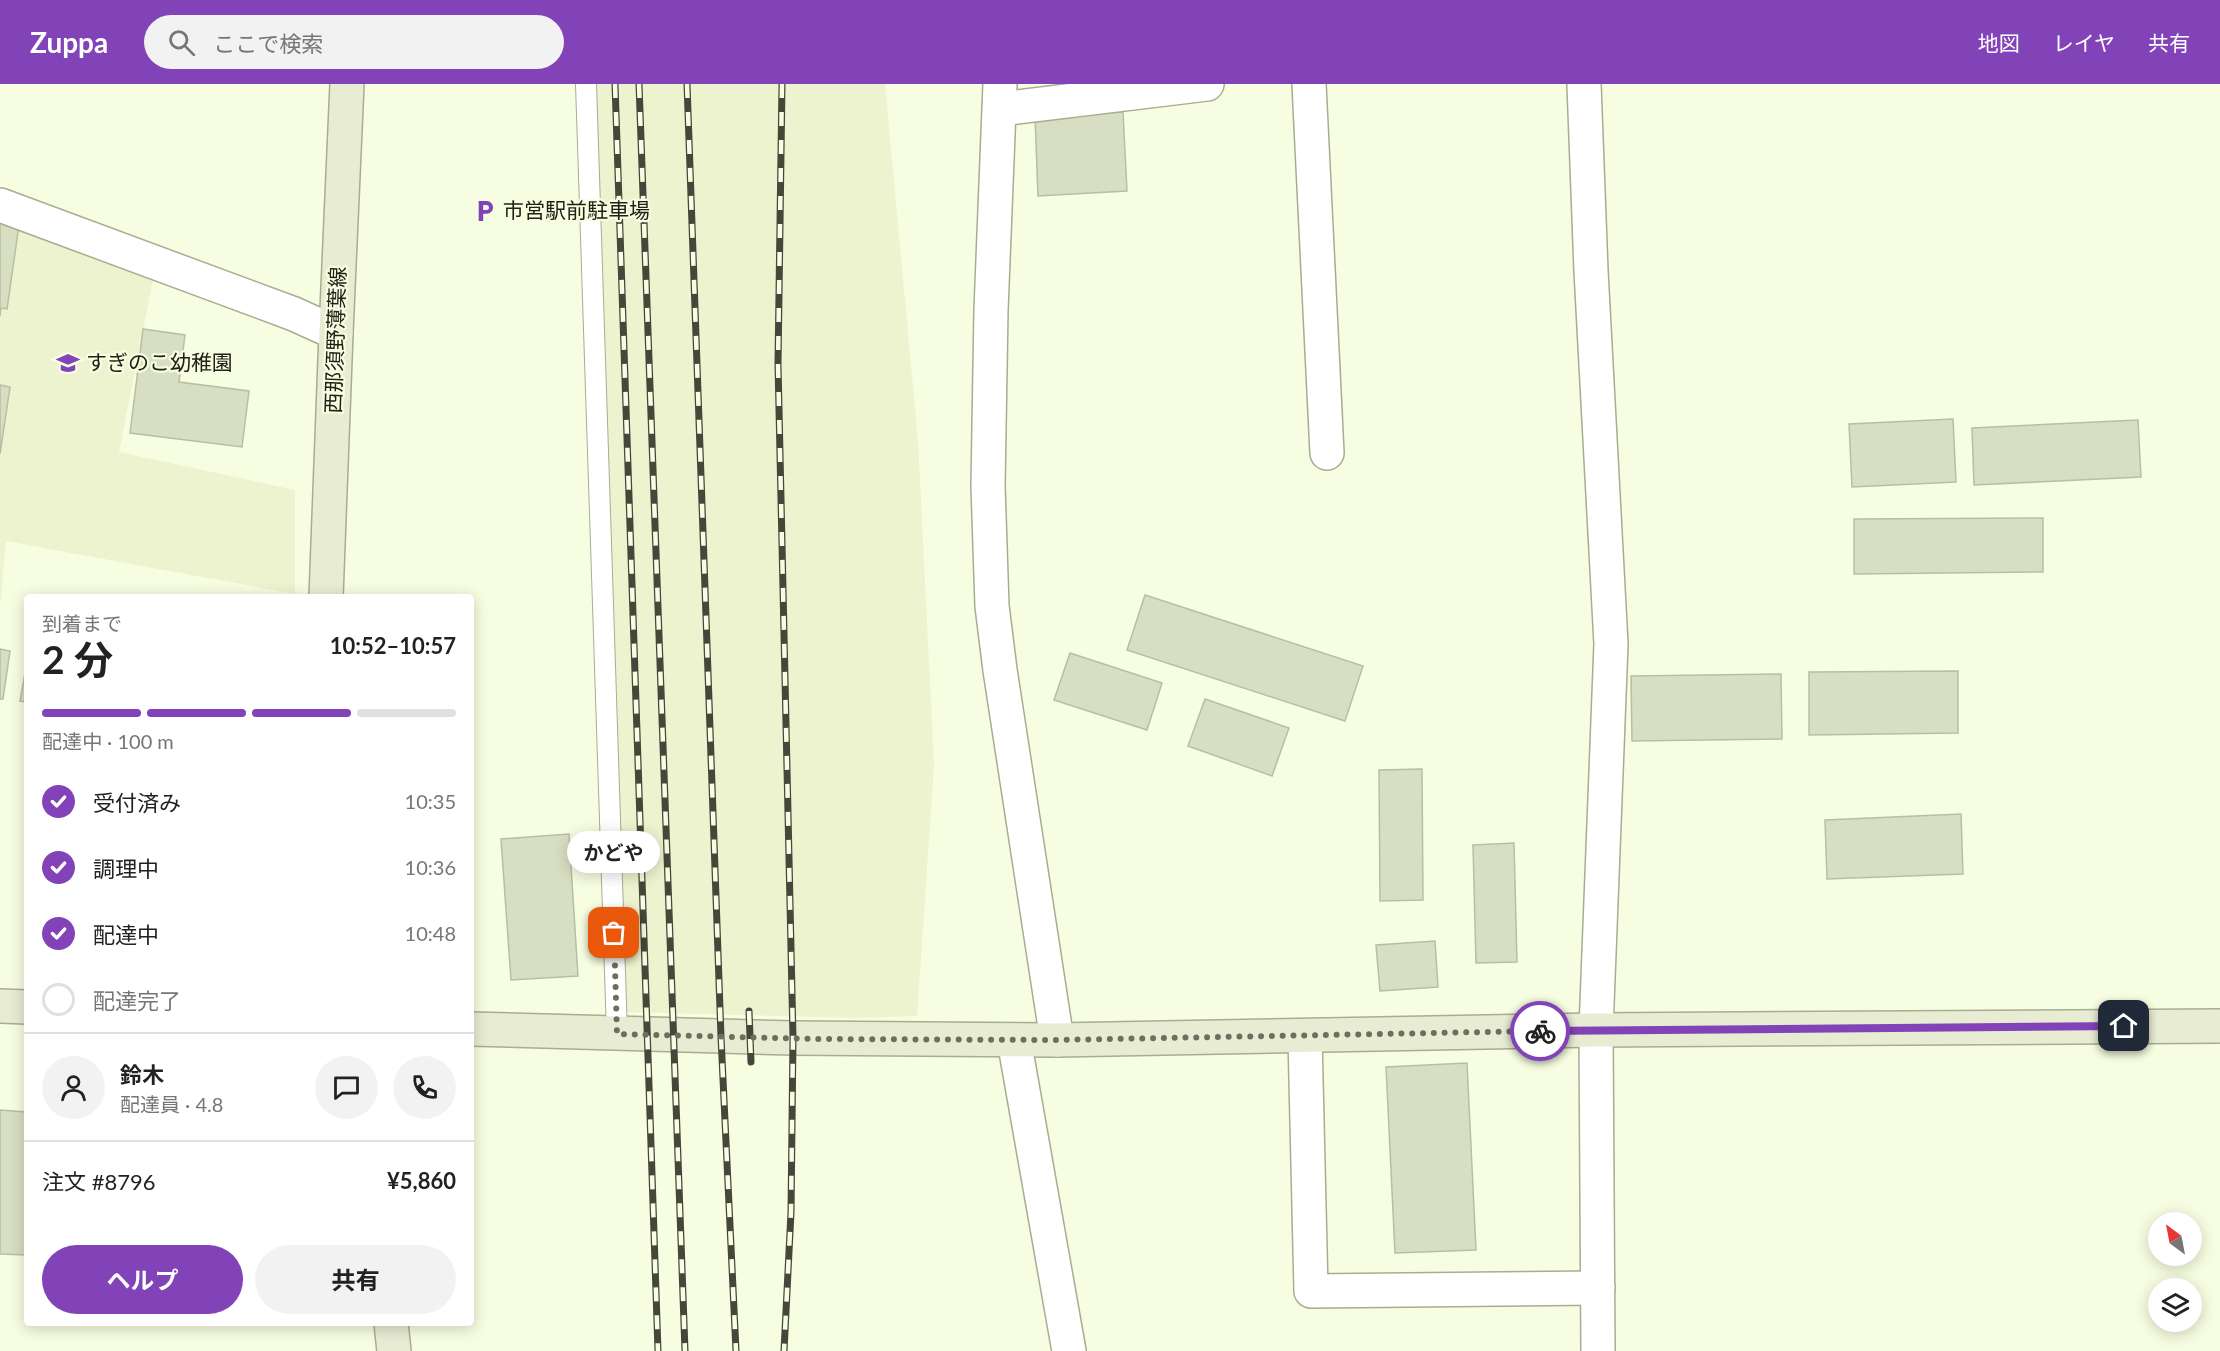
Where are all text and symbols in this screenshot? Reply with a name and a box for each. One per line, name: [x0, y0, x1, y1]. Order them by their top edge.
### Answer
search box: [144, 15, 564, 69]
text: Zuppa: [30, 25, 108, 59]
icon: search: [165, 26, 198, 59]
text: ここで検索: [213, 30, 323, 57]
text: 地図: [1978, 30, 2020, 55]
text: レイヤ: [2053, 30, 2115, 55]
text: 共有: [2148, 30, 2190, 55]
place label: 市営駅前駐車場: [503, 197, 650, 222]
parking icon: 市営駅前駐車場: [472, 198, 498, 224]
street label: 西那須野薄葉線: [319, 266, 350, 414]
place label: すぎのこ幼稚園: [86, 349, 233, 374]
school or university icon: すぎのこ幼稚園: [55, 350, 81, 376]
text: 到着まで: [42, 611, 122, 635]
text: 10:52–10:57: [330, 632, 456, 659]
text: 2 分: [42, 636, 113, 682]
text: 配達中 · 100 m: [42, 729, 174, 753]
icon: check: [42, 785, 75, 818]
text: 受付済み: [93, 789, 181, 816]
text: 10:35: [405, 789, 456, 813]
callout: かどや: [568, 831, 660, 873]
text: かどや: [584, 840, 644, 864]
icon: check: [42, 851, 75, 884]
text: 調理中: [93, 855, 159, 882]
text: 10:36: [405, 855, 456, 879]
pin: [588, 907, 639, 958]
icon: bag: [597, 916, 630, 949]
icon: check: [42, 917, 75, 950]
text: 配達中: [93, 921, 159, 948]
text: 10:48: [405, 921, 456, 945]
text: 配達完了: [93, 987, 181, 1014]
pin: [2098, 1000, 2149, 1051]
courier: [1510, 1001, 1570, 1061]
icon: home: [2107, 1009, 2140, 1042]
icon: bike: [1524, 1015, 1557, 1048]
button: person: [42, 1056, 105, 1119]
button: chat: [315, 1056, 378, 1119]
button: phone: [393, 1056, 456, 1119]
text: 鈴木: [120, 1061, 164, 1088]
text: 配達員 · 4.8: [120, 1092, 223, 1116]
text: ¥5,860: [387, 1167, 456, 1194]
text: 注文 #8796: [42, 1168, 155, 1195]
north arrow: [2148, 1212, 2202, 1266]
map controls: [2148, 1212, 2202, 1332]
button: ヘルプ: [42, 1245, 243, 1314]
button: 共有: [255, 1245, 456, 1314]
button: layers: [2148, 1278, 2202, 1332]

